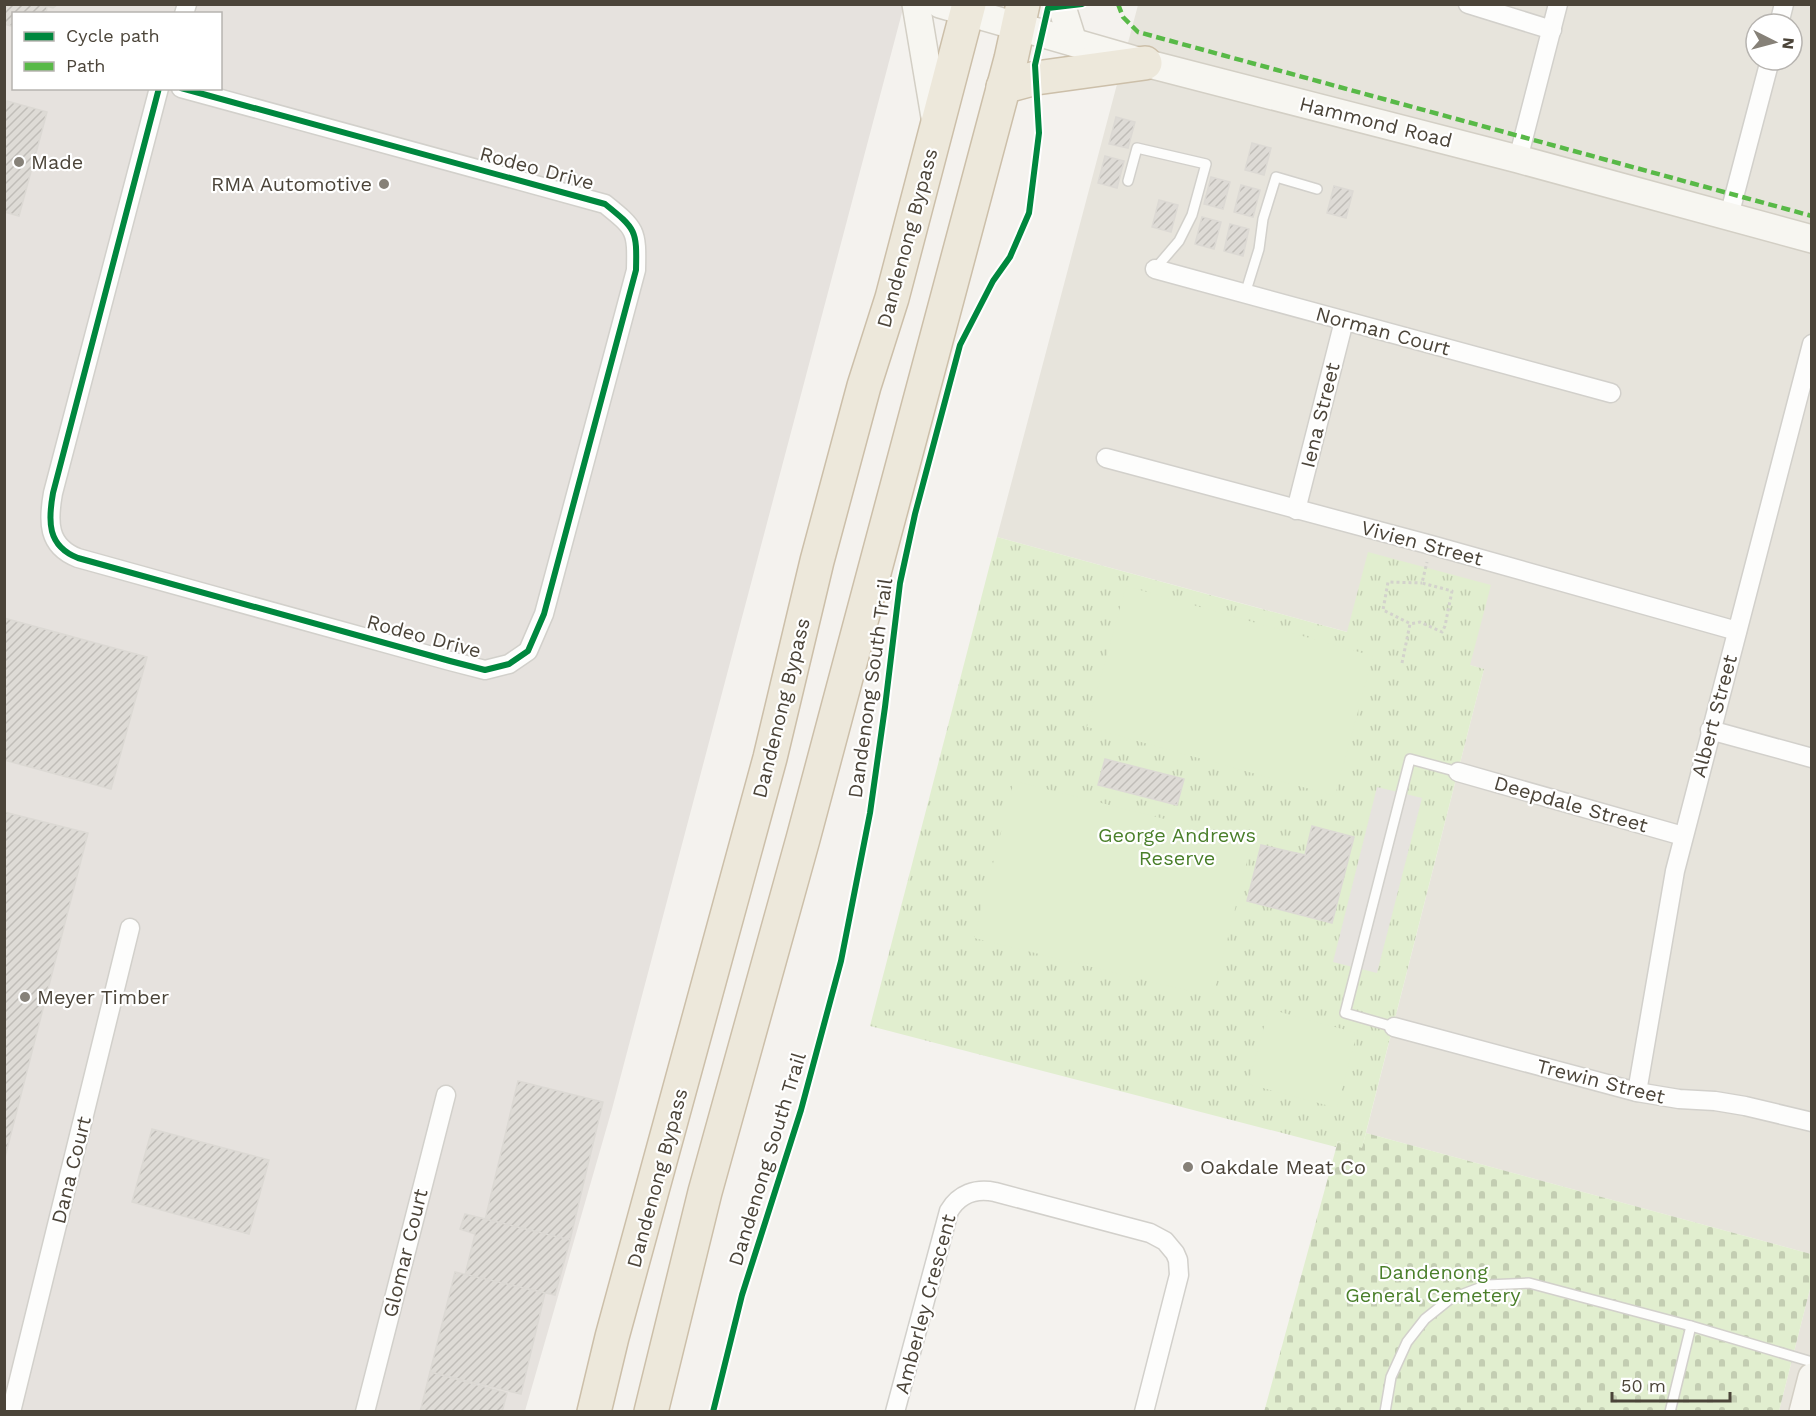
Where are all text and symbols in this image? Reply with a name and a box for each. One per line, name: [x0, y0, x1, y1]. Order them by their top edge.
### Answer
legend: [12, 12, 222, 90]
north arrow: [1744, 12, 1804, 72]
text: Cycle path: [66, 25, 160, 46]
text: N: [1778, 37, 1798, 50]
text: Path: [66, 55, 106, 76]
street label: Hammond Road: [1297, 91, 1455, 153]
street label: Rodeo Drive: [477, 141, 597, 195]
street label: Dandenong Bypass: [872, 146, 942, 330]
place label: Made: [31, 150, 83, 174]
marker: Made: [12, 155, 26, 169]
place label: RMA Automotive: [211, 172, 372, 196]
marker: RMA Automotive: [377, 177, 391, 191]
street label: Norman Court: [1313, 302, 1453, 361]
street label: Iena Street: [1295, 359, 1345, 470]
street label: Vivien Street: [1359, 515, 1486, 571]
street label: Dandenong South Trail: [843, 576, 897, 800]
street label: Rodeo Drive: [364, 609, 484, 663]
street label: Dandenong Bypass: [747, 615, 815, 801]
street label: Albert Street: [1686, 651, 1742, 780]
street label: Deepdale Street: [1491, 771, 1651, 838]
park label: George Andrews Reserve: [1098, 823, 1256, 870]
place label: Meyer Timber: [37, 985, 169, 1009]
marker: Meyer Timber: [18, 990, 32, 1004]
street label: Dandenong South Trail: [723, 1049, 811, 1269]
street label: Trewin Street: [1534, 1053, 1668, 1109]
street label: Dandenong Bypass: [622, 1086, 692, 1270]
street label: Dana Court: [46, 1113, 96, 1226]
place label: Oakdale Meat Co: [1200, 1155, 1366, 1179]
marker: Oakdale Meat Co: [1181, 1160, 1195, 1174]
street label: Glomar Court: [377, 1186, 433, 1320]
street label: Amberley Crescent: [889, 1211, 961, 1397]
park label: Dandenong General Cemetery: [1345, 1260, 1521, 1307]
scale bar: [1612, 1365, 1730, 1403]
text: 50 m: [1621, 1375, 1666, 1396]

